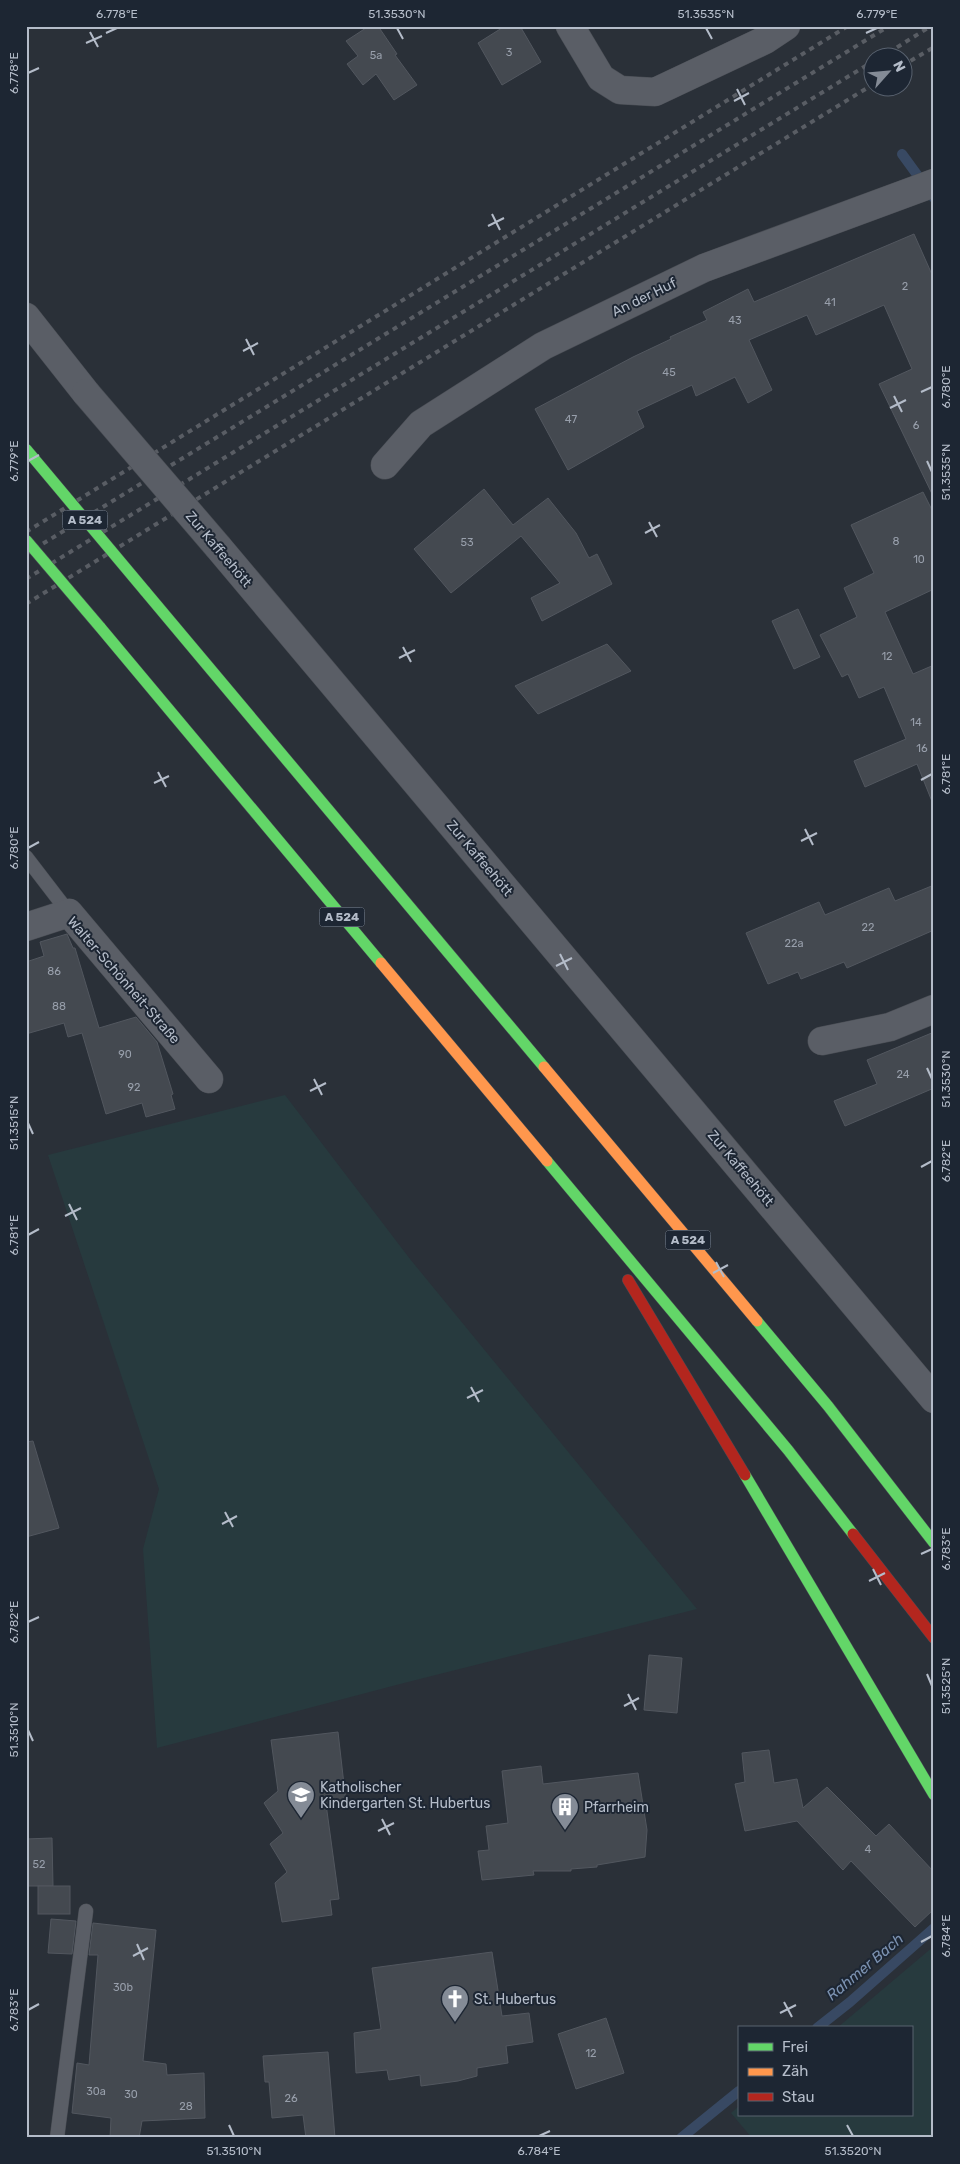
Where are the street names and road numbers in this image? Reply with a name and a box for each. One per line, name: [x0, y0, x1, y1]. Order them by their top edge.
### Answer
street label: An der Huf: [609, 274, 680, 320]
street label: Zur Kaffeehött: [182, 508, 256, 591]
road number: A 524: [62, 510, 108, 530]
street label: Zur Kaffeehött: [443, 817, 517, 900]
road number: A 524: [320, 908, 364, 926]
street label: Walter-Schönheit-Straße: [64, 913, 184, 1048]
street label: Zur Kaffeehött: [704, 1127, 778, 1210]
road number: A 524: [666, 1230, 710, 1250]

